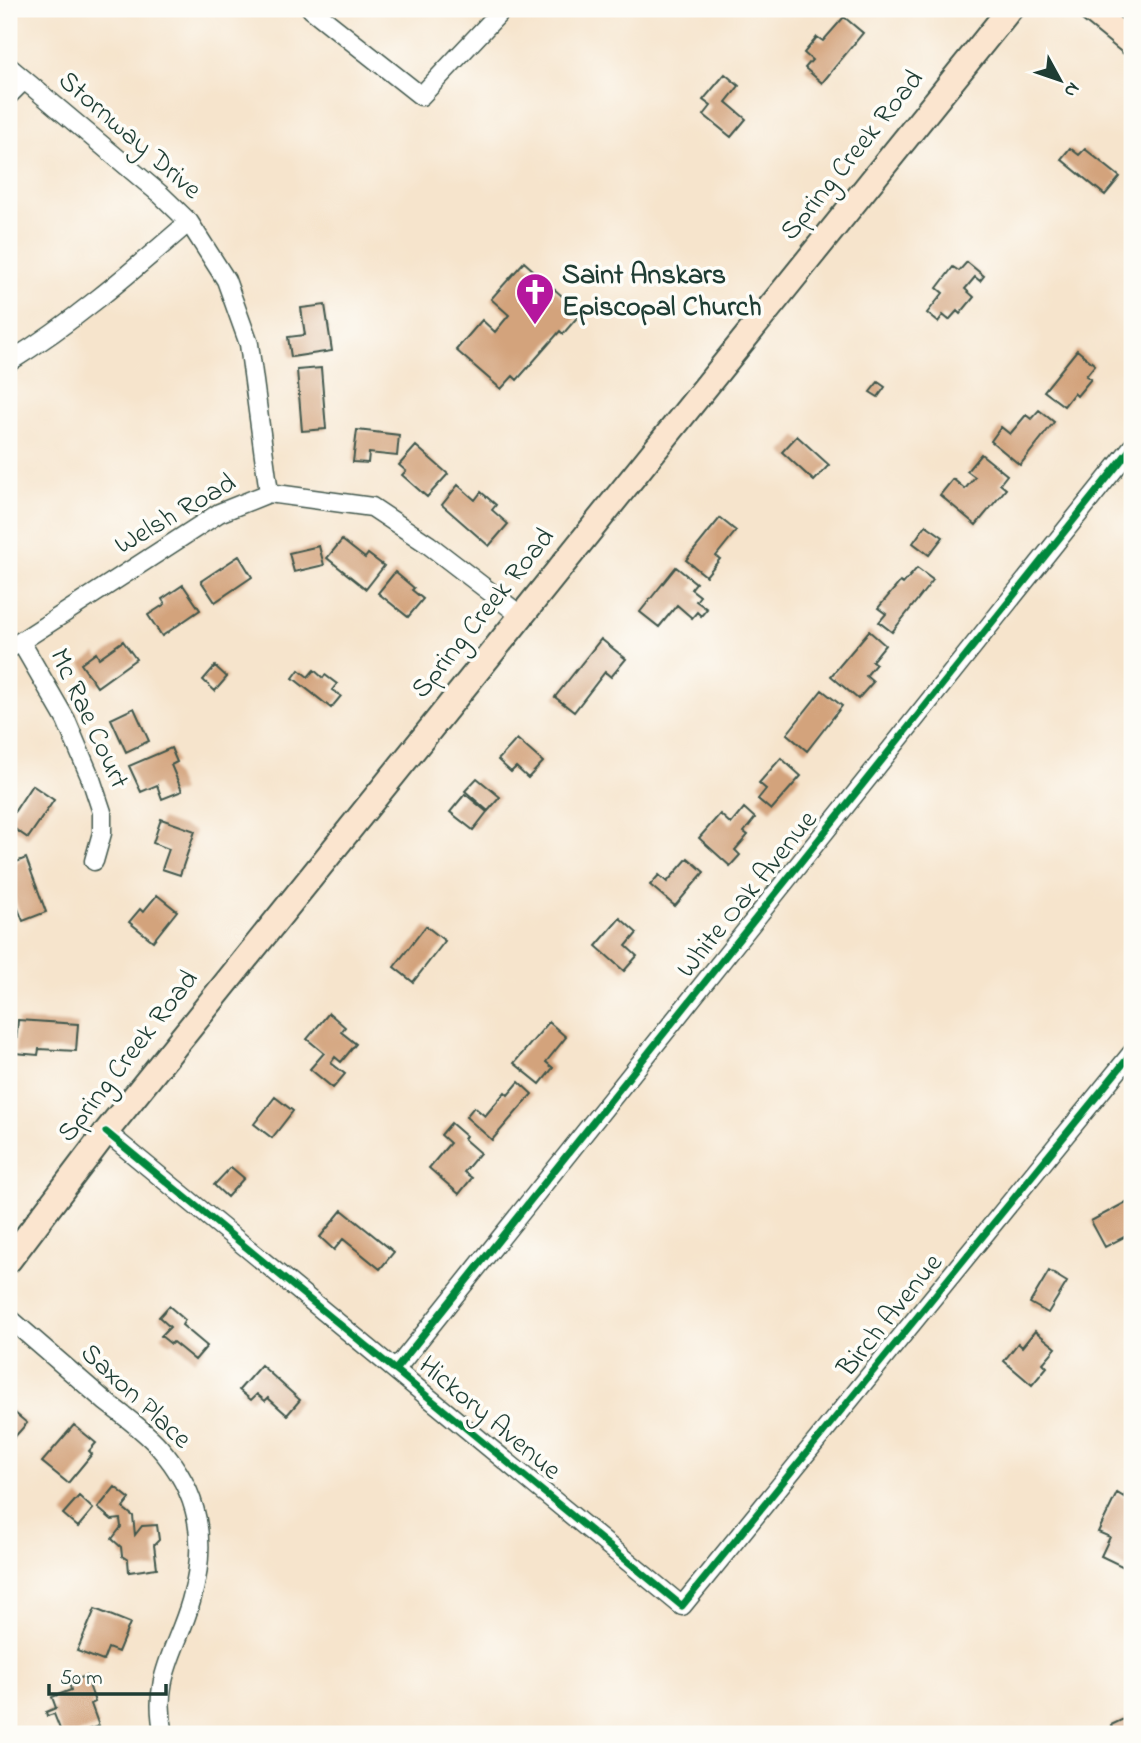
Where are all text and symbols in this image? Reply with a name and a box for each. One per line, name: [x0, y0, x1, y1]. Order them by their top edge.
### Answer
north arrow: [1026, 46, 1096, 116]
street label: Spring Creek Road: [771, 61, 935, 250]
street label: Stornway Drive: [48, 62, 210, 210]
text: N: [1057, 76, 1086, 103]
place label: Saint Anskars Episcopal Church: [562, 256, 762, 329]
church icon: Saint Anskars Episcopal Church: [514, 271, 556, 326]
street label: Welsh Road: [108, 464, 245, 566]
street label: Spring Creek Road: [402, 519, 566, 708]
street label: Mc Rae Court: [38, 642, 138, 796]
street label: White Oak Avenue: [667, 802, 829, 988]
street label: Spring Creek Road: [48, 962, 210, 1152]
street label: Birch Avenue: [828, 1245, 954, 1388]
street label: Saxon Place: [70, 1334, 200, 1460]
street label: Hickory Avenue: [409, 1347, 570, 1491]
scale bar: [49, 1652, 166, 1696]
text: 50 m: [60, 1664, 103, 1694]

